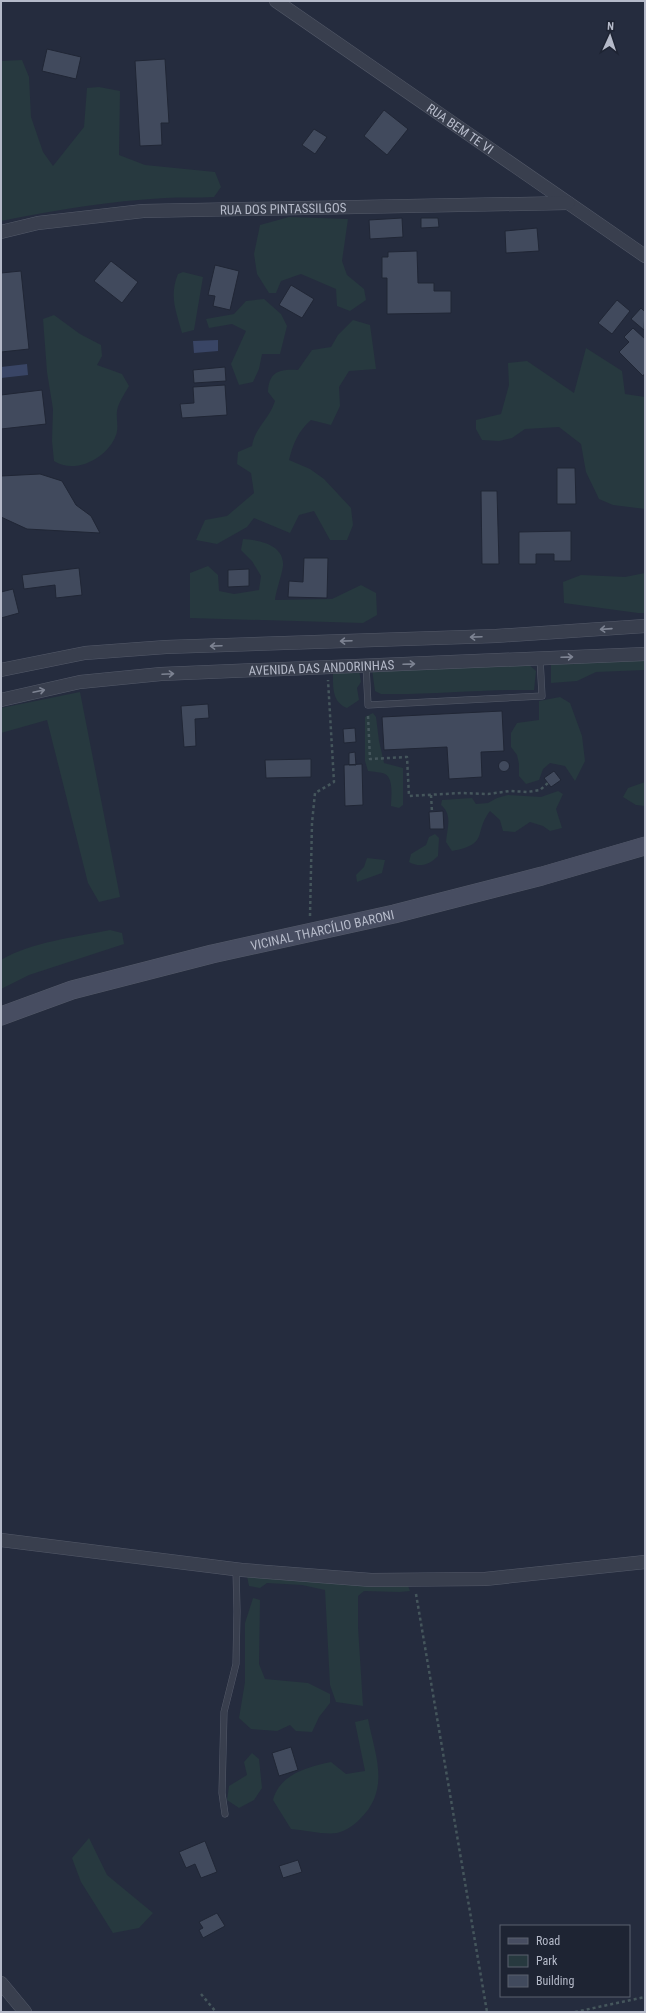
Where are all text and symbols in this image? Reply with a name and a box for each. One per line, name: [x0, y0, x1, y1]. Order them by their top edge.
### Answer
north arrow: [590, 16, 630, 56]
text: N: [607, 20, 614, 33]
street label: RUA BEM TE VI: [424, 100, 496, 157]
street label: RUA DOS PINTASSILGOS: [220, 200, 347, 217]
one-way arrow: [600, 625, 613, 632]
one-way arrow: [470, 633, 483, 641]
one-way arrow: [340, 637, 353, 645]
one-way arrow: [210, 642, 223, 649]
one-way arrow: [560, 653, 573, 661]
street label: AVENIDA DAS ANDORINHAS: [248, 657, 395, 678]
one-way arrow: [402, 660, 415, 667]
one-way arrow: [161, 670, 174, 677]
one-way arrow: [32, 687, 45, 695]
street label: VICINAL THARCÍLIO BARONI: [249, 907, 395, 953]
legend: [500, 1925, 630, 1997]
text: Road: [536, 1934, 560, 1948]
text: Park: [536, 1954, 558, 1968]
text: Building: [536, 1974, 574, 1988]

